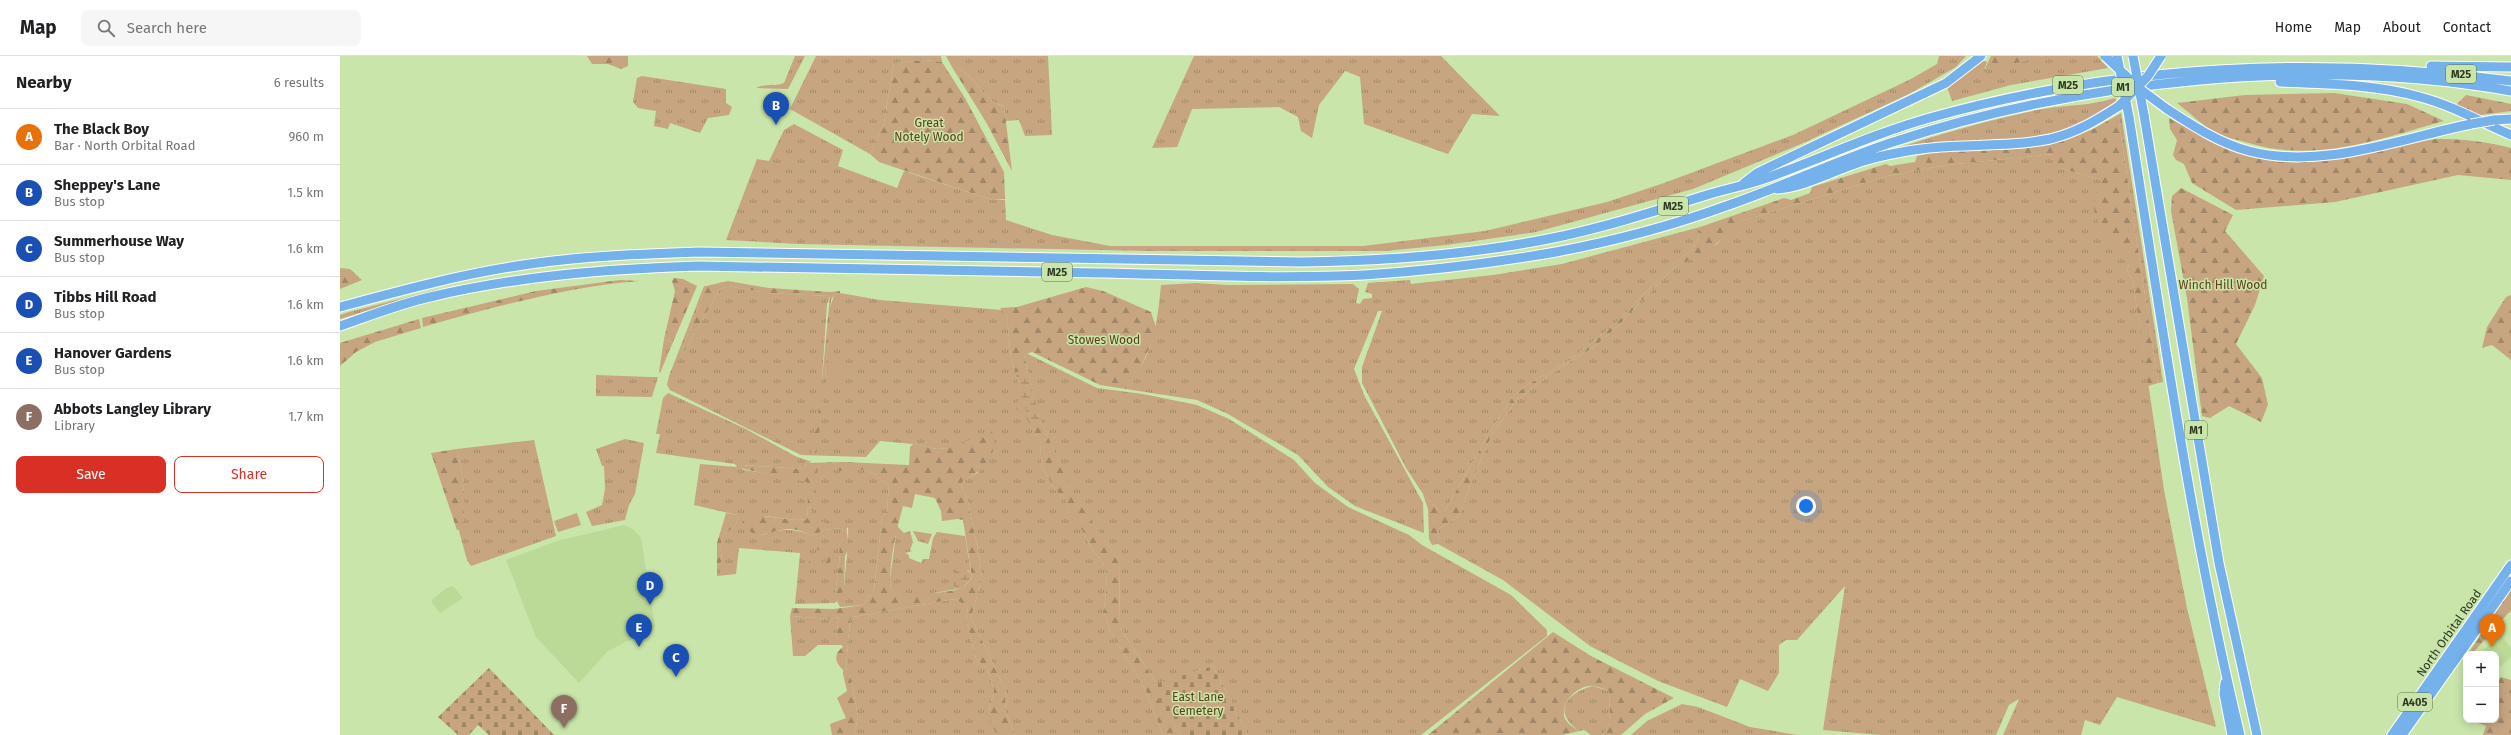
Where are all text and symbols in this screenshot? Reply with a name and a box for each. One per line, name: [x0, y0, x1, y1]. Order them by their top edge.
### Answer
search box: [81, 10, 361, 46]
text: Map: [20, 16, 57, 39]
icon: search: [95, 17, 117, 39]
text: Search here: [127, 19, 207, 37]
text: Home: [2275, 19, 2312, 36]
text: Map: [2334, 19, 2361, 36]
text: About: [2383, 19, 2421, 36]
text: Contact: [2443, 19, 2491, 36]
road number: M25: [2446, 65, 2476, 83]
text: Nearby: [16, 72, 71, 93]
text: 6 results: [274, 75, 324, 90]
road number: M25: [2053, 76, 2083, 94]
road number: M1: [2112, 78, 2134, 96]
pin: B: [763, 92, 789, 125]
park label: Great Notely Wood: [894, 116, 964, 144]
text: The Black Boy: [54, 120, 149, 138]
text: A: [25, 129, 33, 144]
text: 960 m: [288, 129, 324, 144]
text: Bar · North Orbital Road: [54, 138, 195, 153]
text: Sheppey's Lane: [54, 176, 160, 194]
text: B: [25, 185, 33, 200]
text: 1.5 km: [287, 185, 324, 200]
text: Bus stop: [54, 194, 105, 209]
road number: M25: [1658, 197, 1688, 215]
text: Summerhouse Way: [54, 232, 184, 250]
text: C: [25, 241, 33, 256]
text: 1.6 km: [287, 241, 324, 256]
text: Bus stop: [54, 250, 105, 265]
road number: M25: [1042, 263, 1072, 281]
park label: Winch Hill Wood: [2178, 278, 2268, 292]
text: Tibbs Hill Road: [54, 288, 157, 306]
text: D: [25, 297, 33, 312]
text: 1.6 km: [287, 297, 324, 312]
text: Bus stop: [54, 306, 105, 321]
park label: Stowes Wood: [1068, 333, 1140, 347]
text: Hanover Gardens: [54, 344, 172, 362]
text: E: [26, 353, 32, 368]
text: 1.6 km: [287, 353, 324, 368]
text: Bus stop: [54, 362, 105, 377]
text: Abbots Langley Library: [54, 400, 211, 418]
text: F: [26, 409, 32, 424]
text: 1.7 km: [288, 409, 324, 424]
text: Library: [54, 418, 95, 433]
road number: M1: [2185, 421, 2207, 439]
button: Save: [16, 456, 166, 493]
button: Share: [174, 456, 324, 493]
your location: [1796, 496, 1816, 516]
pin: D: [637, 572, 663, 605]
street label: North Orbital Road: [2414, 587, 2484, 679]
pin: E: [626, 614, 652, 647]
pin: A: [2479, 614, 2505, 647]
pin: C: [663, 644, 689, 677]
map controls: [2463, 651, 2499, 723]
button: +: [2463, 651, 2499, 687]
button: −: [2463, 687, 2499, 723]
park label: East Lane Cemetery: [1172, 690, 1224, 718]
road number: A405: [2398, 693, 2432, 711]
pin: F: [551, 695, 577, 728]

